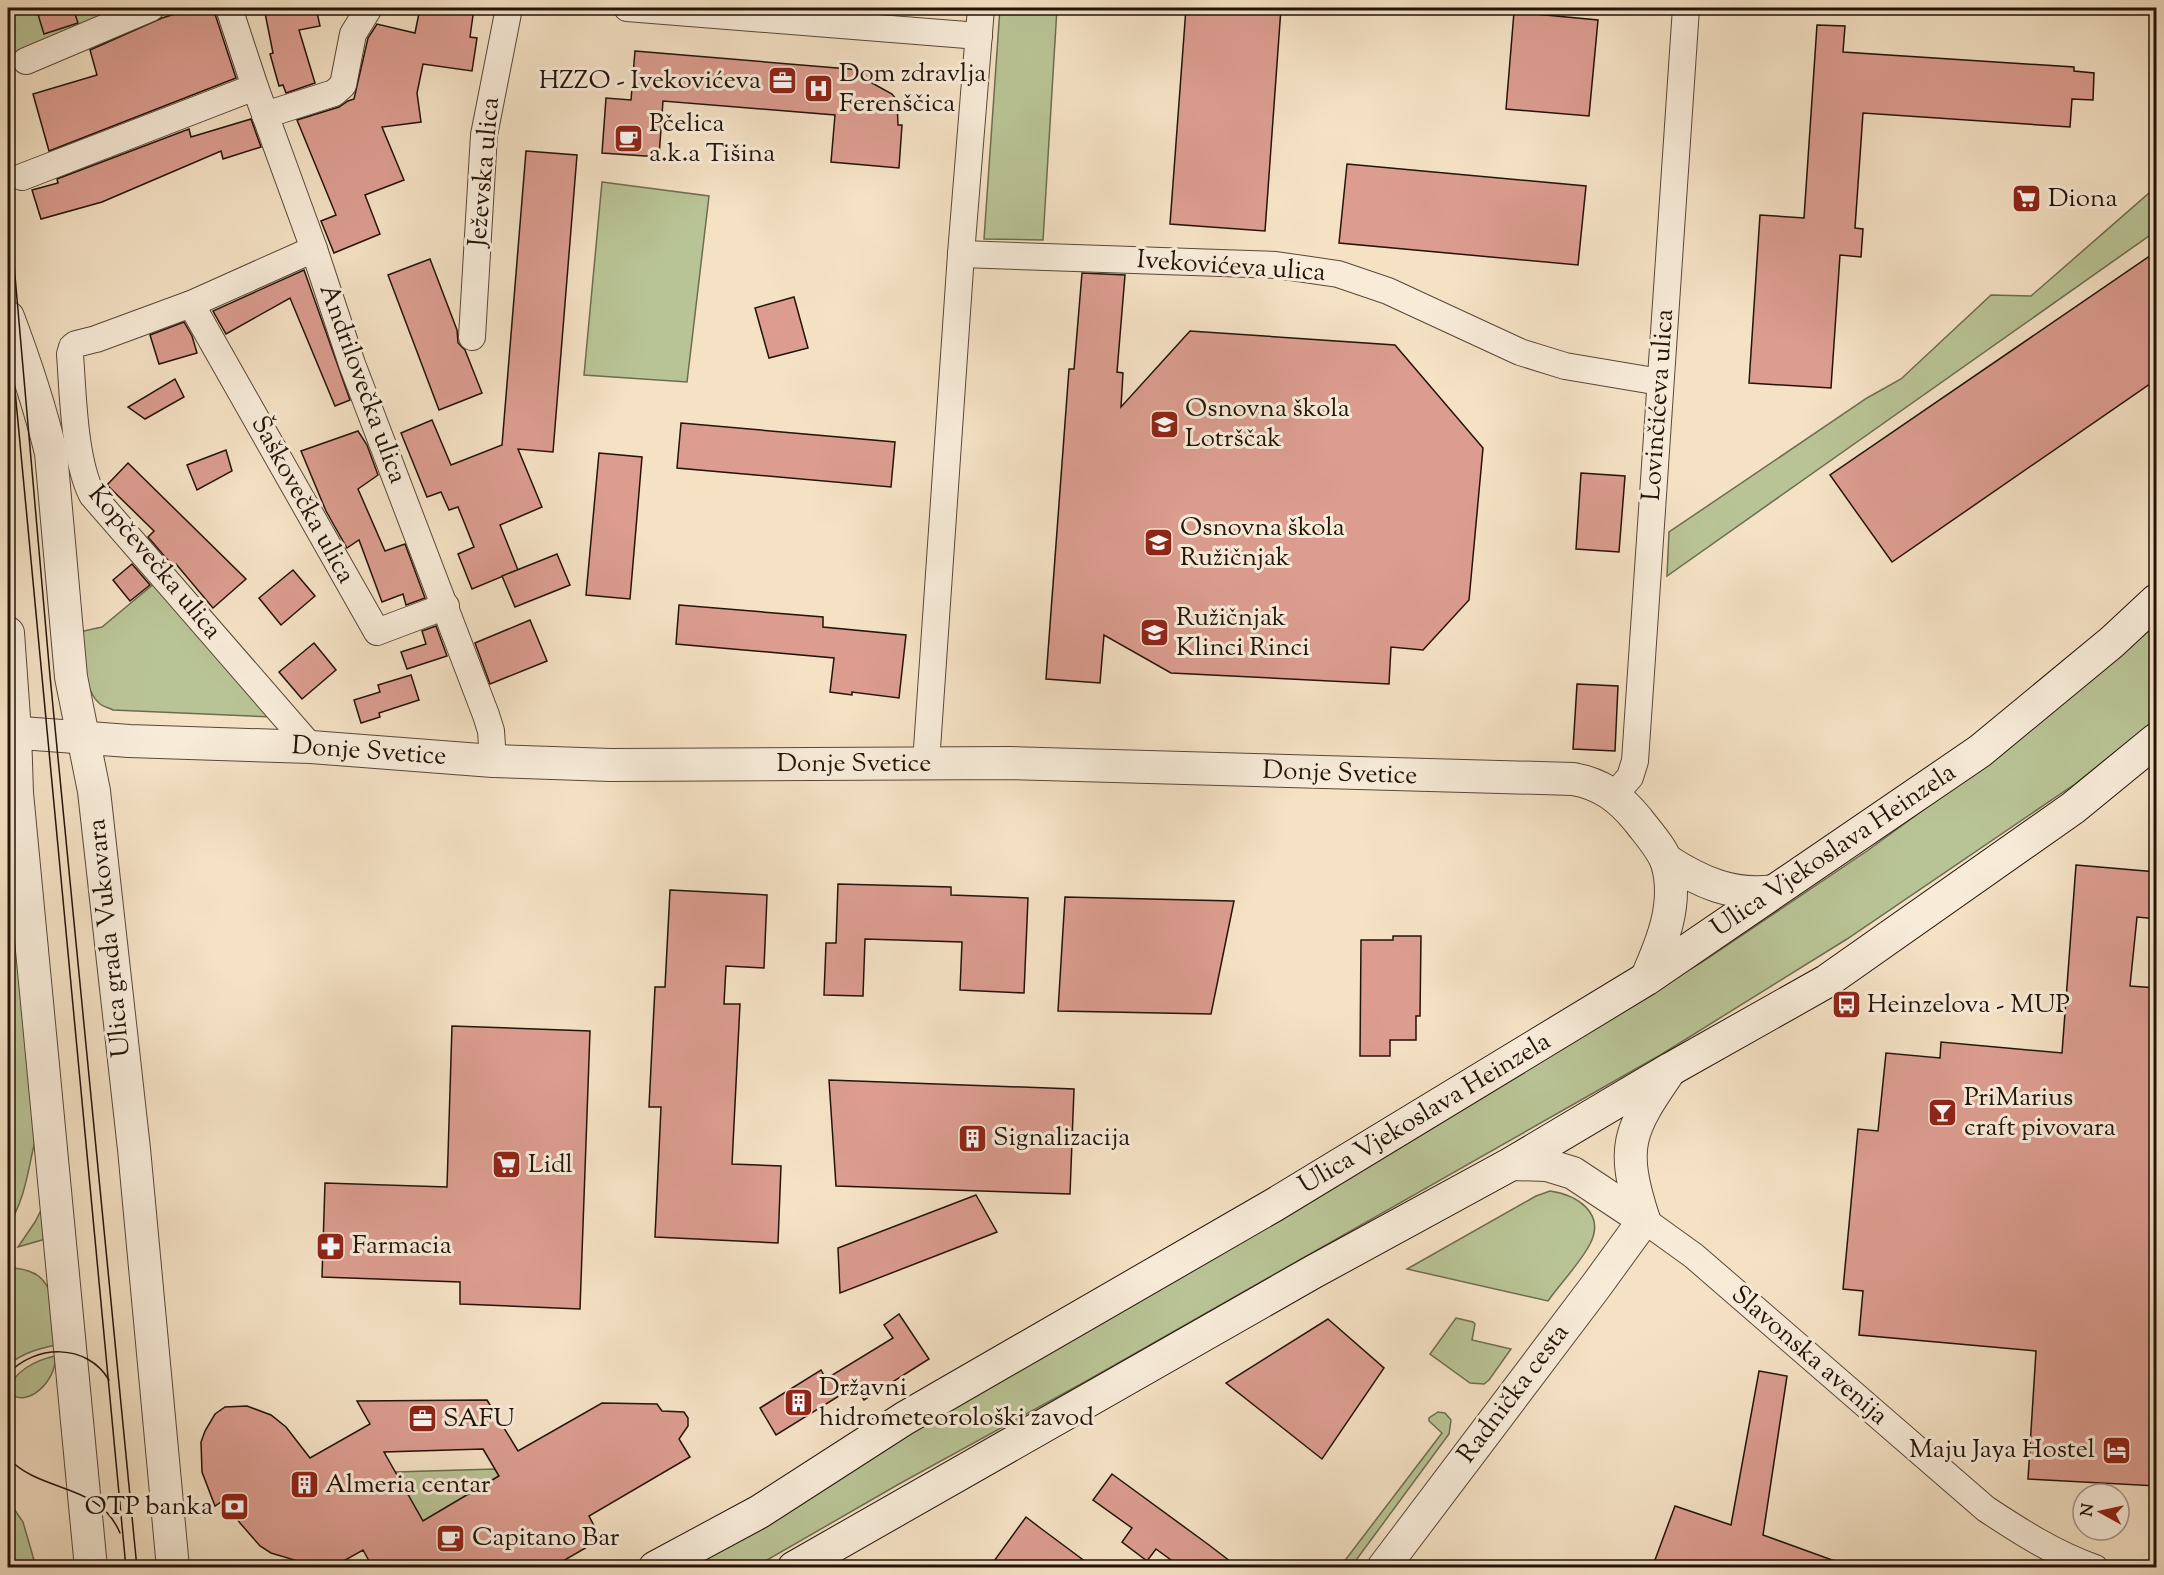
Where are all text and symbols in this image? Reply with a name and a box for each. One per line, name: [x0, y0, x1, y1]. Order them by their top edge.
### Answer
place label: Dom zdravlja Ferenščica: [839, 56, 986, 123]
place label: HZZO - Ivekovićeva: [539, 63, 761, 100]
office icon: HZZO - Ivekovićeva: [766, 65, 798, 97]
hospital icon: Dom zdravlja Ferenščica: [802, 73, 834, 105]
street label: Ježevska ulica: [460, 96, 510, 250]
place label: Pčelica a.k.a Tišina: [649, 106, 775, 173]
cafe icon: Pčelica a.k.a Tišina: [612, 123, 644, 155]
place label: Diona: [2048, 181, 2117, 218]
supermarket icon: Diona: [2011, 183, 2043, 215]
street label: Ivekovićeva ulica: [1135, 242, 1327, 292]
street label: Andrilovečka ulica: [309, 279, 415, 489]
street label: Lovinčićeva ulica: [1634, 308, 1684, 502]
place label: Osnovna škola Lotrščak: [1185, 391, 1350, 458]
school or university icon: Osnovna škola Lotrščak: [1148, 408, 1180, 440]
street label: Šaškovečka ulica: [241, 410, 363, 590]
street label: Kopčevečka ulica: [78, 478, 230, 648]
place label: Osnovna škola Ružičnjak: [1180, 510, 1345, 577]
school or university icon: Osnovna škola Ružičnjak: [1143, 527, 1175, 559]
place label: Ružičnjak Klinci Rinci: [1176, 600, 1310, 667]
school or university icon: Ružičnjak Klinci Rinci: [1139, 617, 1171, 649]
street label: Donje Svetice: [290, 728, 448, 776]
street label: Donje Svetice: [777, 746, 931, 783]
street label: Donje Svetice: [1262, 753, 1418, 795]
street label: Ulica Vjekoslava Heinzela: [1704, 755, 1964, 947]
street label: Ulica grada Vukovara: [79, 817, 141, 1059]
place label: Heinzelova - MUP: [1867, 987, 2070, 1024]
bus stop icon: Heinzelova - MUP: [1830, 989, 1862, 1021]
street label: Ulica Vjekoslava Heinzela: [1292, 1024, 1558, 1204]
place label: PriMarius craft pivovara: [1964, 1080, 2116, 1147]
bar icon: PriMarius craft pivovara: [1927, 1097, 1959, 1129]
place label: Signalizacija: [993, 1120, 1130, 1157]
building icon: Signalizacija: [956, 1122, 988, 1154]
place label: Lidl: [528, 1147, 573, 1184]
supermarket icon: Lidl: [491, 1149, 523, 1181]
place label: Farmacia: [352, 1228, 452, 1265]
pharmacy icon: Farmacia: [315, 1230, 347, 1262]
street label: Slavonska avenija: [1722, 1277, 1896, 1435]
street label: Radnička cesta: [1449, 1317, 1579, 1471]
place label: Državni hidrometeorološki zavod: [819, 1370, 1094, 1437]
building icon: Državni hidrometeorološki zavod: [782, 1387, 814, 1419]
place label: SAFU: [443, 1401, 514, 1438]
office icon: SAFU: [406, 1403, 438, 1435]
place label: Maju Jaya Hostel: [1909, 1432, 2095, 1469]
hotel icon: Maju Jaya Hostel: [2100, 1434, 2132, 1466]
place label: Almeria centar: [325, 1467, 491, 1504]
building icon: Almeria centar: [288, 1469, 320, 1501]
north arrow: [2071, 1482, 2131, 1542]
place label: OTP banka: [85, 1489, 213, 1526]
bank icon: OTP banka: [218, 1491, 250, 1523]
text: N: [2076, 1502, 2101, 1518]
place label: Capitano Bar: [472, 1520, 620, 1557]
cafe icon: Capitano Bar: [435, 1522, 467, 1554]

